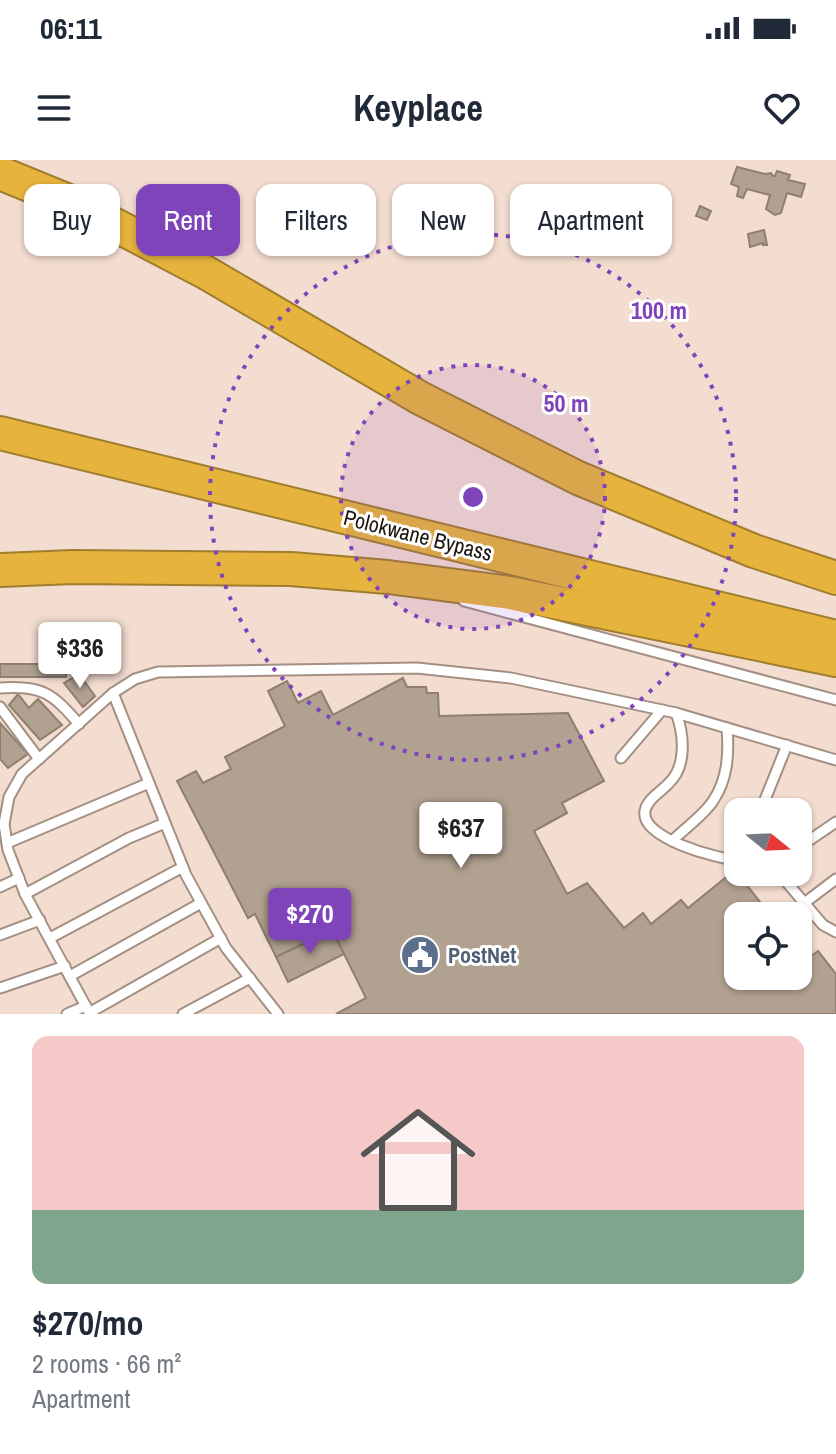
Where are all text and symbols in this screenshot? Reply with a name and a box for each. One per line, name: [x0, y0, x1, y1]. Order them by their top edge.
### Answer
text: 06:11: [40, 8, 102, 48]
text: Keyplace: [353, 84, 483, 132]
icon: menu: [32, 86, 76, 130]
icon: heart: [760, 86, 804, 130]
chip: Buy: [24, 184, 120, 256]
chip: Rent: [136, 184, 240, 256]
chip: Filters: [256, 184, 376, 256]
chip: New: [392, 184, 494, 256]
chip: Apartment: [510, 184, 672, 256]
text: 100 m: [631, 294, 687, 326]
text: 50 m: [544, 387, 588, 419]
centre of rings: [459, 483, 487, 511]
street label: Polokwane Bypass: [340, 502, 496, 568]
pin: $336: [33, 622, 127, 690]
text: $336: [56, 630, 104, 665]
north arrow: [724, 798, 812, 886]
map controls: [724, 798, 812, 990]
pin: $637: [414, 802, 508, 870]
text: $637: [437, 810, 485, 845]
pin: $270: [263, 888, 357, 956]
text: $270: [286, 896, 334, 931]
button: locate: [724, 902, 812, 990]
public building icon: PostNet: [399, 934, 441, 976]
place label: PostNet: [448, 940, 516, 970]
icon: home: [346, 1088, 490, 1232]
text: $270/mo: [32, 1300, 144, 1346]
text: 2 rooms · 66 m²: [32, 1346, 181, 1381]
text: Apartment: [32, 1381, 130, 1416]

